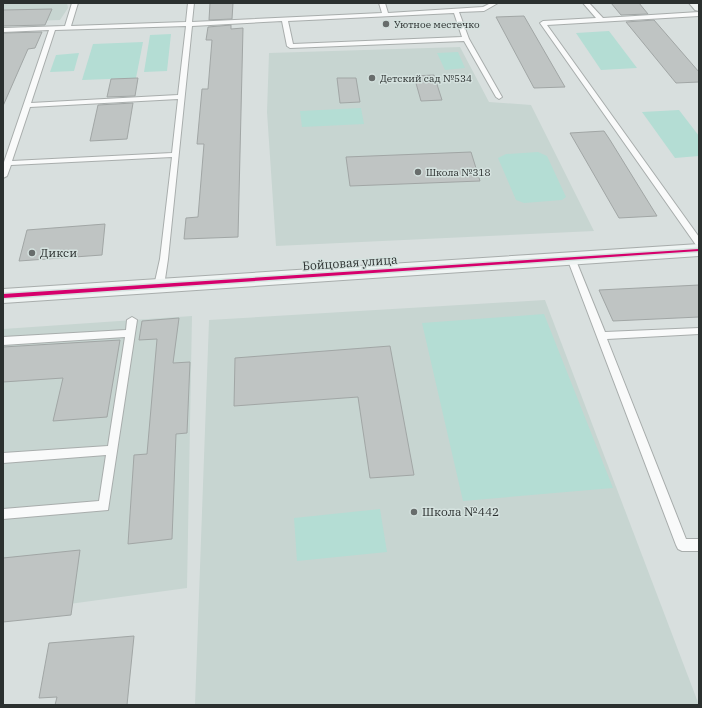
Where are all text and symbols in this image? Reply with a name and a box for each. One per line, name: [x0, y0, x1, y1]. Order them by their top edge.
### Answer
place label: Уютное местечко: [394, 18, 480, 31]
marker: Уютное местечко: [381, 19, 391, 29]
place label: Детский сад №534: [380, 72, 472, 85]
marker: Детский сад №534: [367, 73, 377, 83]
place label: Школа №318: [426, 166, 490, 179]
marker: Школа №318: [413, 167, 423, 177]
place label: Дикси: [40, 245, 77, 260]
marker: Дикси: [27, 248, 37, 258]
street label: Бойцовая улица: [302, 252, 398, 273]
place label: Школа №442: [422, 504, 499, 519]
marker: Школа №442: [409, 507, 419, 517]

